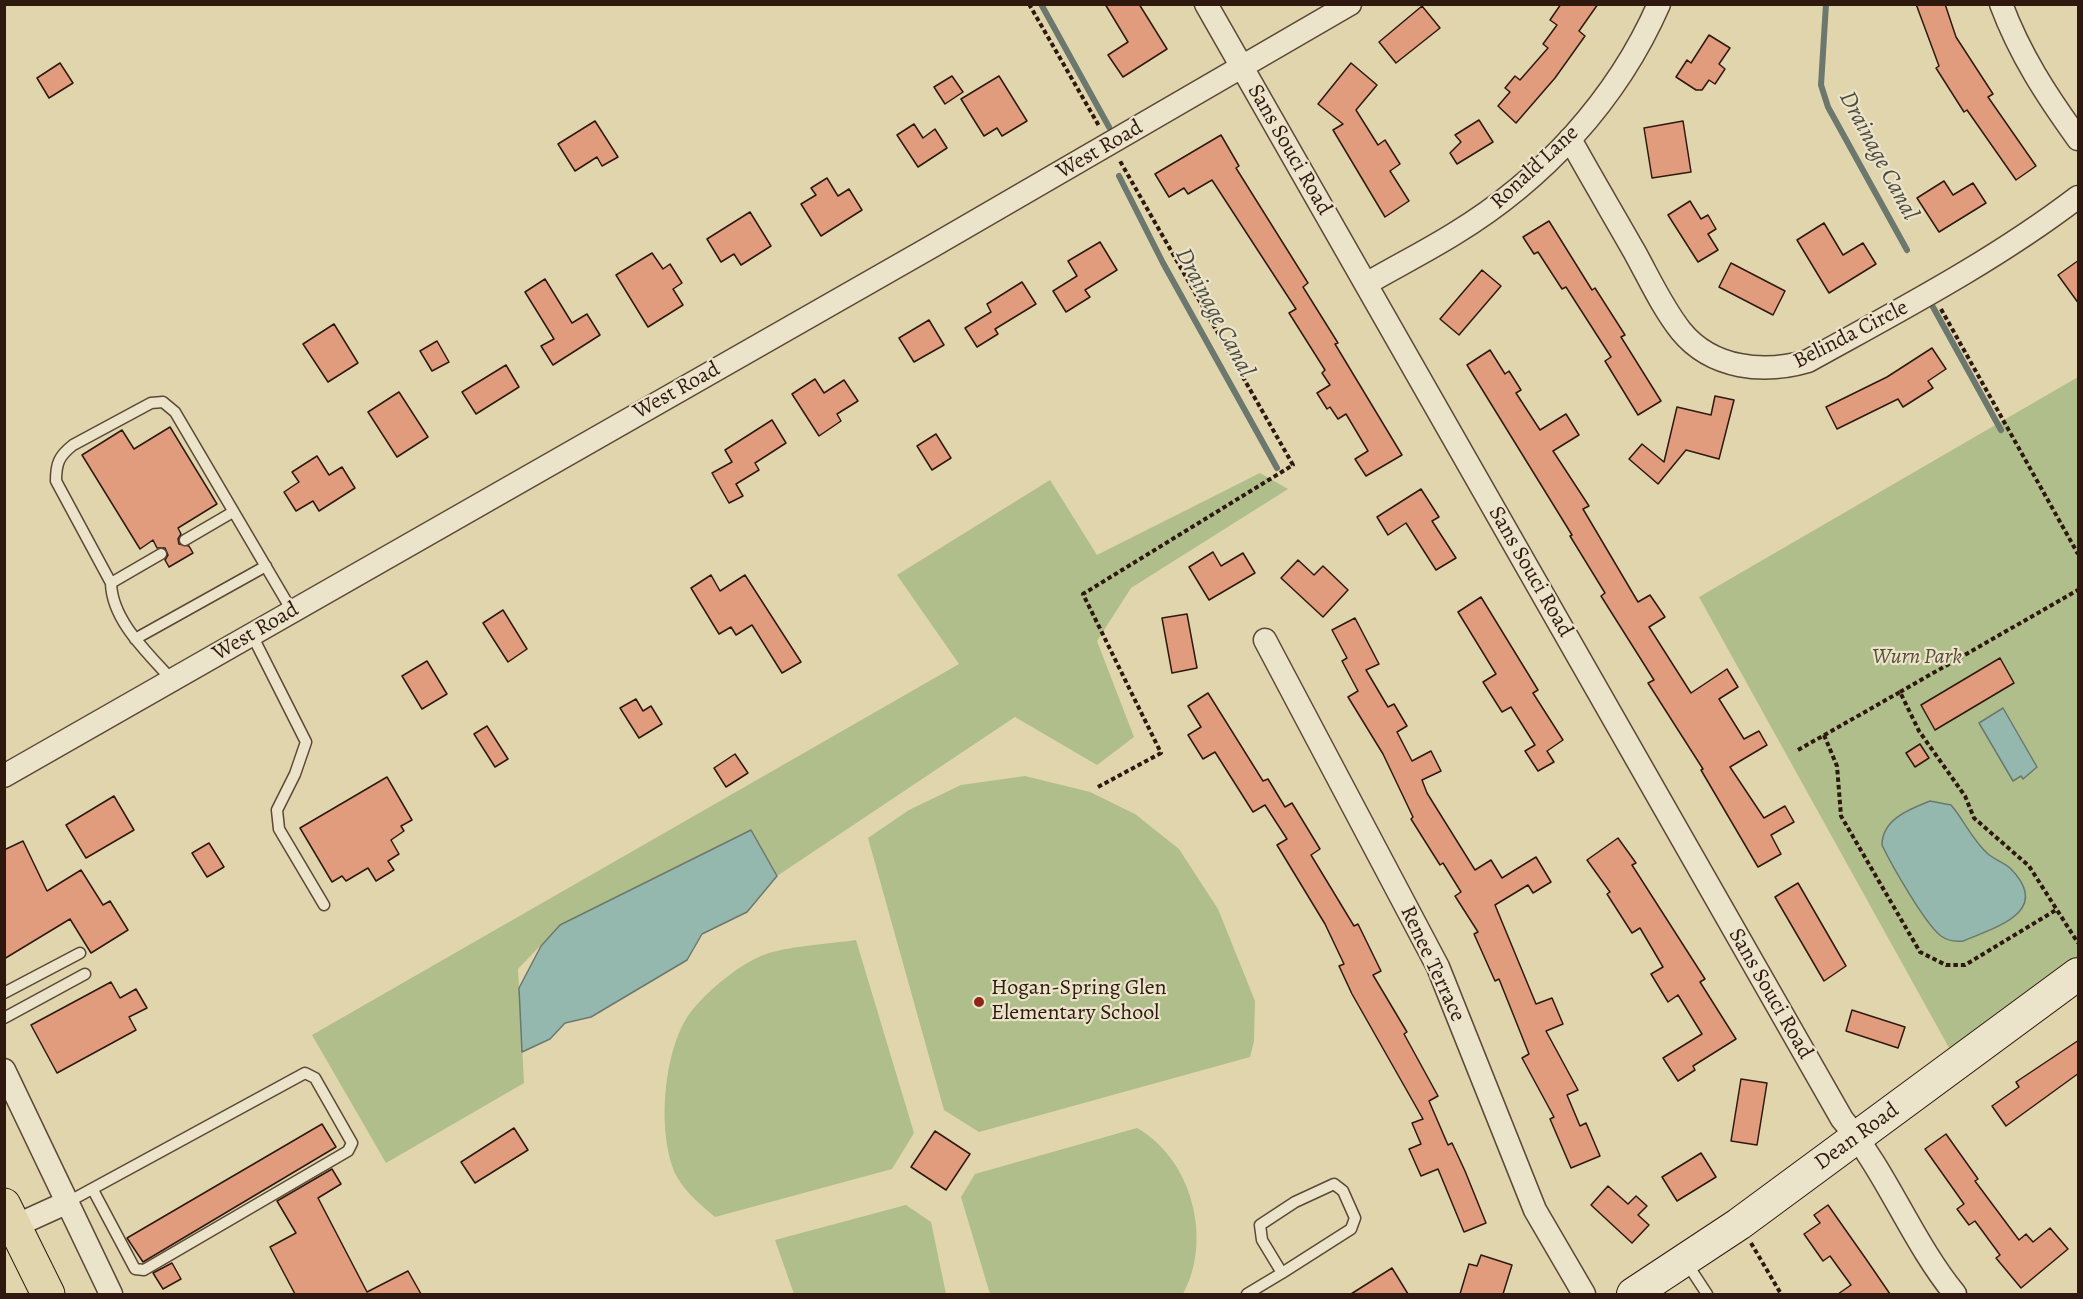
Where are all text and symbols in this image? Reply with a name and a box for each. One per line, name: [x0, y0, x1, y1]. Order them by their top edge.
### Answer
street label: Sans Souci Road: [1241, 80, 1337, 220]
water label: Drainage Canal: [1832, 87, 1924, 225]
street label: West Road: [1052, 115, 1148, 185]
street label: Ronald Lane: [1485, 121, 1585, 215]
water label: Drainage Canal: [1168, 244, 1260, 382]
street label: Belinda Circle: [1789, 295, 1913, 375]
street label: West Road: [629, 356, 725, 426]
street label: Sans Souci Road: [1482, 502, 1578, 642]
street label: West Road: [208, 597, 304, 667]
park label: Wurn Park: [1872, 645, 1962, 671]
street label: Renee Terrace: [1394, 902, 1470, 1026]
street label: Sans Souci Road: [1722, 924, 1818, 1064]
place label: Hogan-Spring Glen Elementary School: [991, 976, 1167, 1028]
marker: Hogan-Spring Glen Elementary School: [972, 995, 986, 1009]
street label: Dean Road: [1810, 1098, 1904, 1176]

